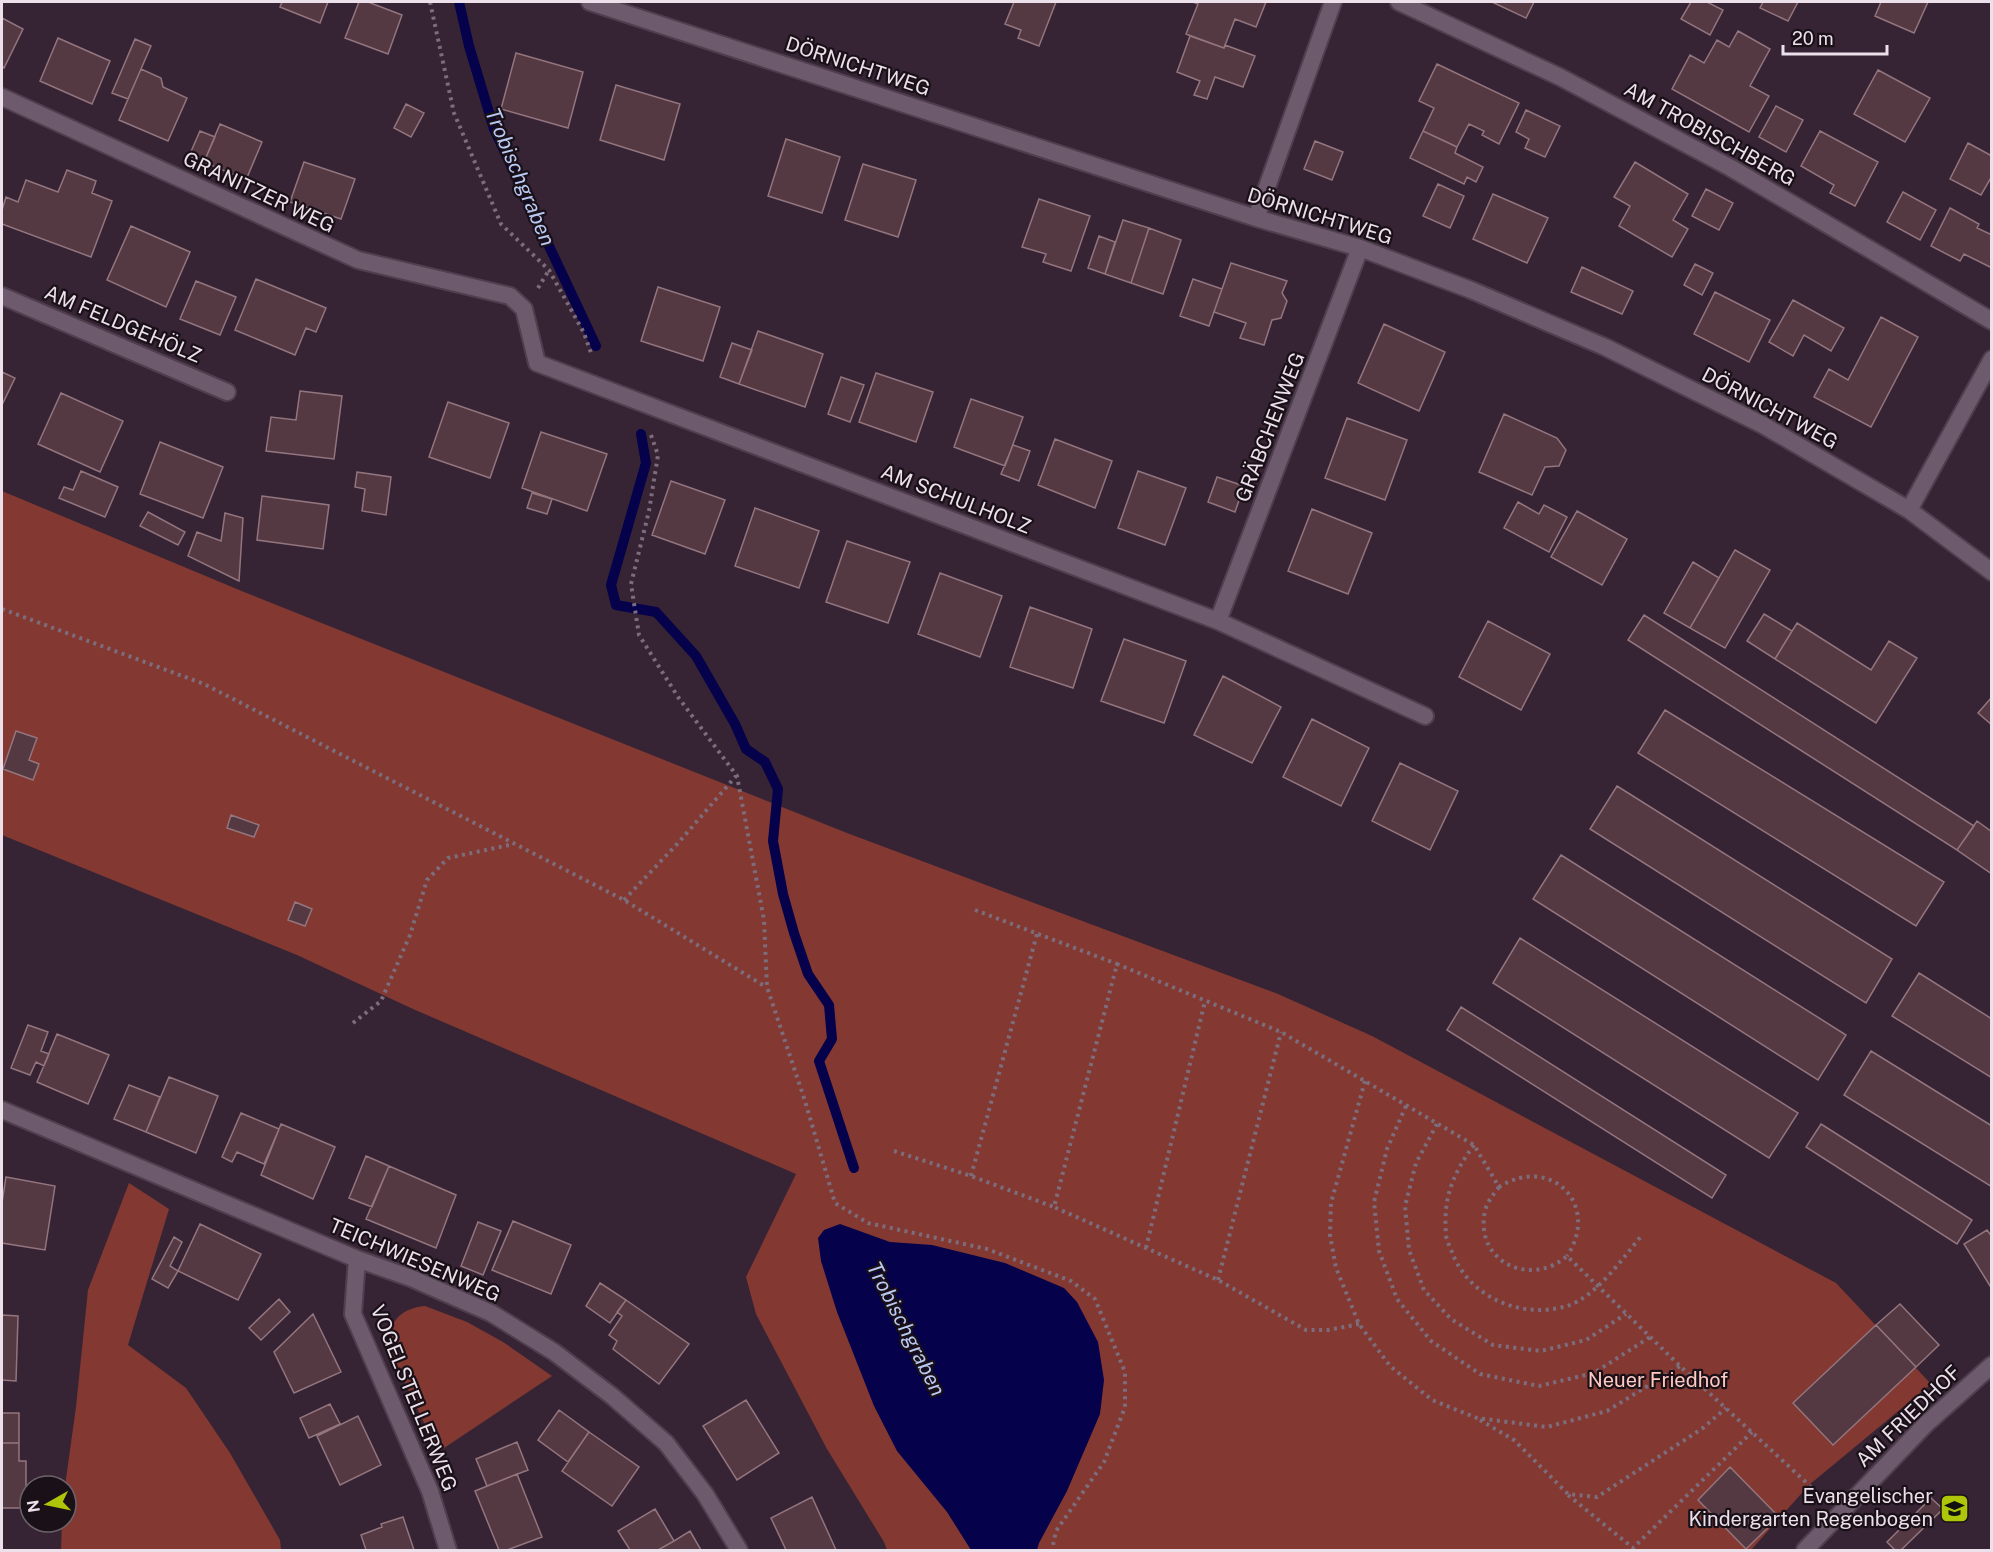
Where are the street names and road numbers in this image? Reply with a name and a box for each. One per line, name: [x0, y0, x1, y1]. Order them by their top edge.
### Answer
street label: DÖRNICHTWEG: [783, 30, 934, 101]
street label: AM TROBISCHBERG: [1620, 77, 1800, 191]
street label: GRANITZER WEG: [179, 146, 339, 238]
street label: DÖRNICHTWEG: [1244, 182, 1396, 249]
street label: AM FELDGEHÖLZ: [41, 279, 205, 368]
street label: GRÄBCHENWEG: [1230, 349, 1310, 505]
street label: DÖRNICHTWEG: [1698, 361, 1843, 454]
street label: AM SCHULHOLZ: [878, 459, 1034, 539]
street label: TEICHWIESENWEG: [326, 1213, 504, 1307]
street label: VOGELSTELLERWEG: [366, 1301, 462, 1495]
street label: AM FRIEDHOF: [1851, 1360, 1965, 1472]

